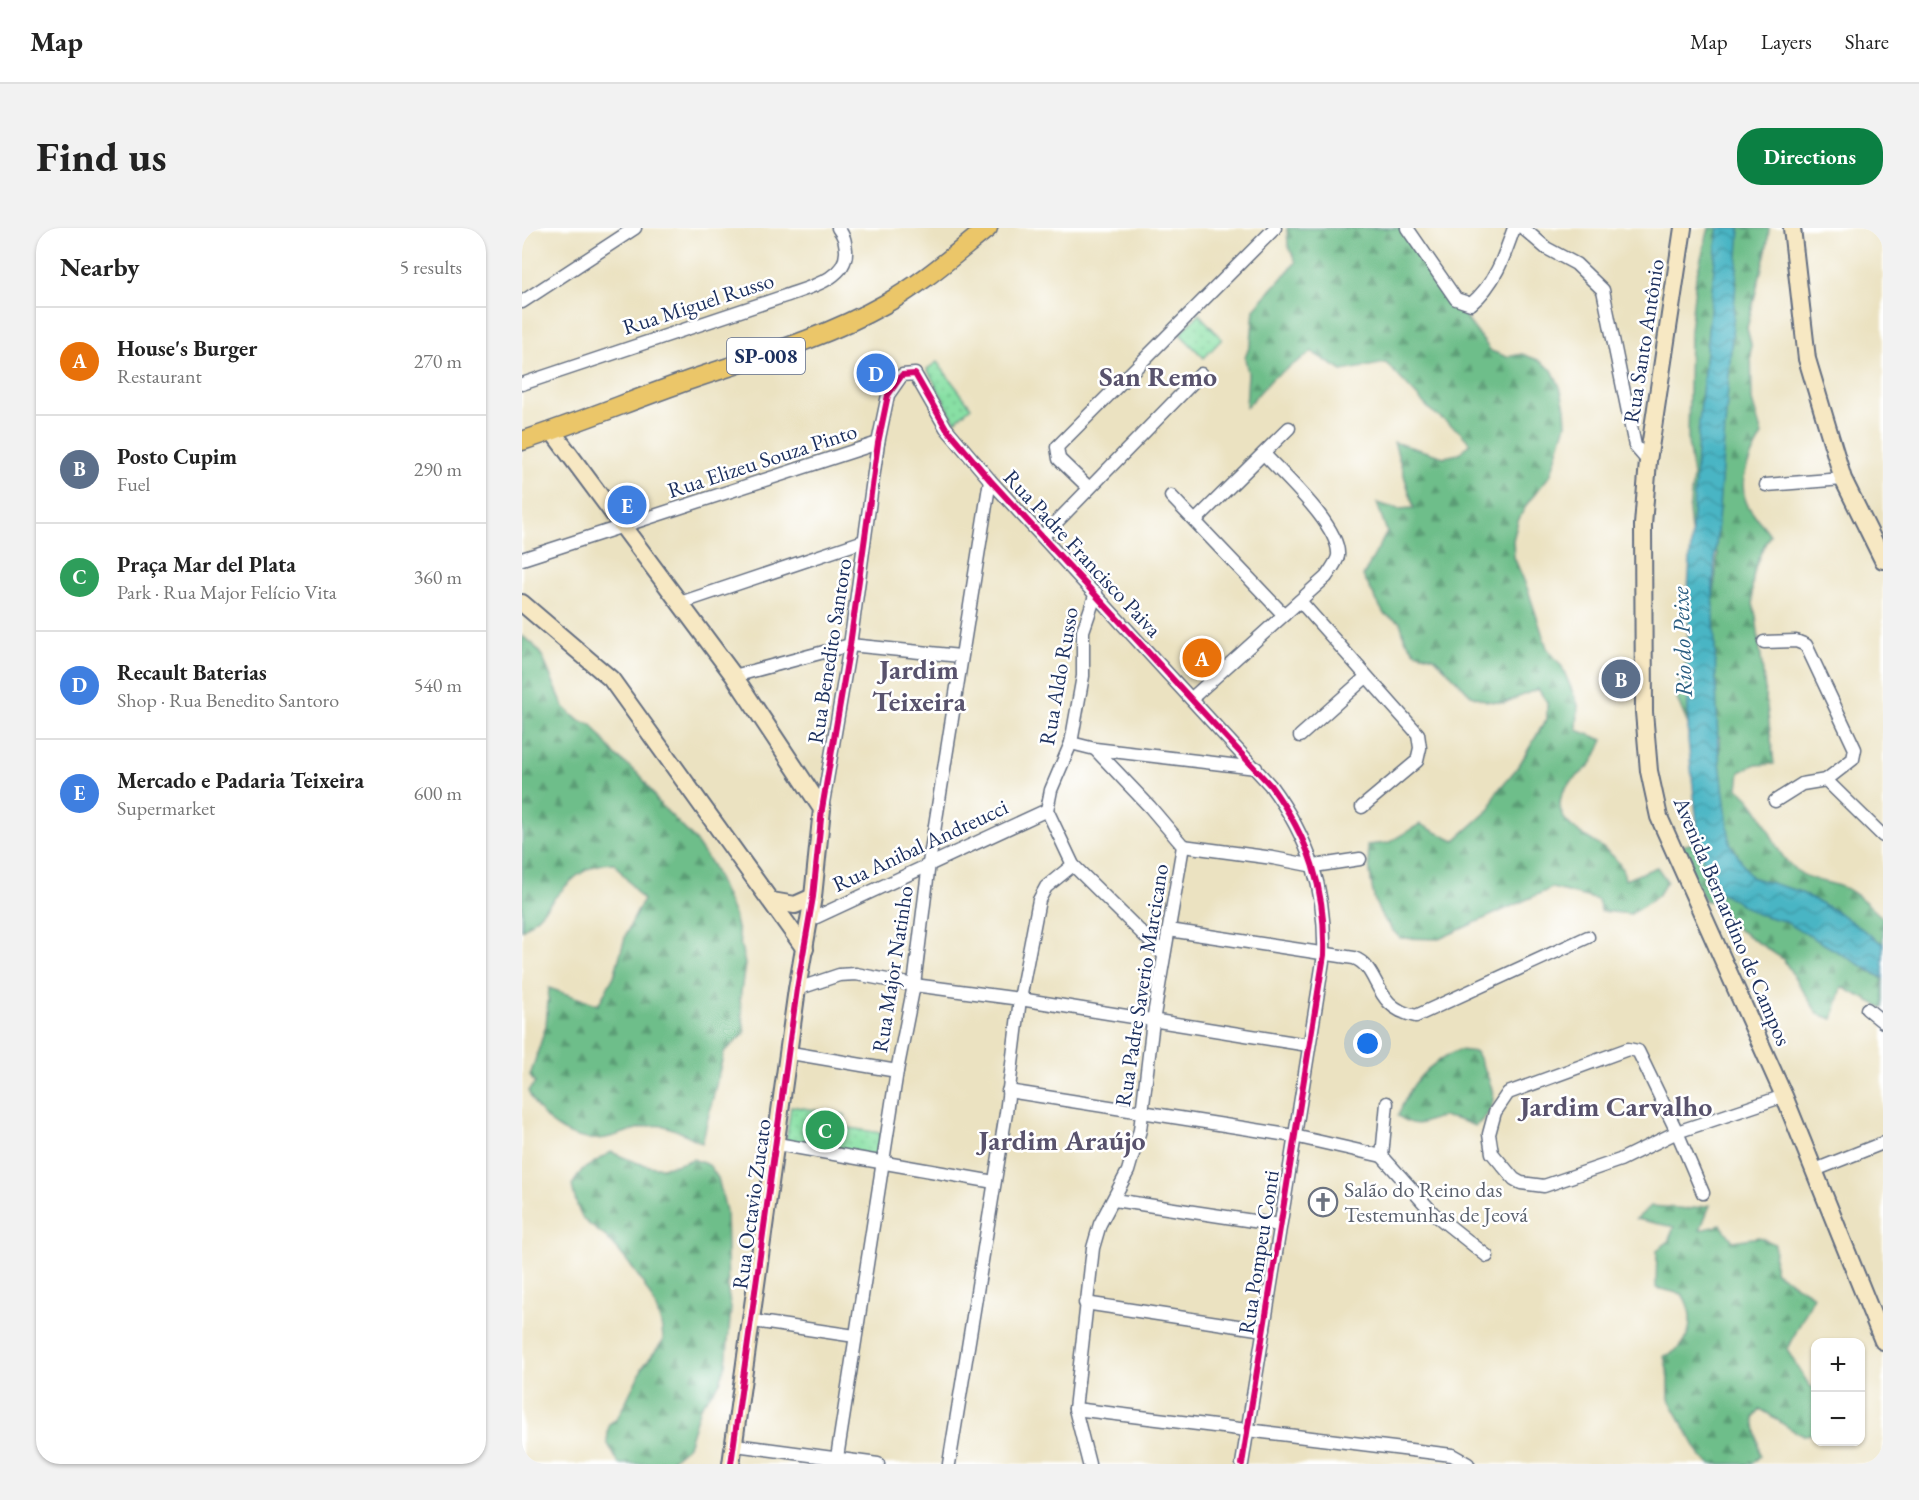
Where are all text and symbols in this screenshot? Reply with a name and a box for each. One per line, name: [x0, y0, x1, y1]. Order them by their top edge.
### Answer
text: Map: [30, 23, 83, 59]
text: Map: [1690, 28, 1728, 55]
text: Layers: [1761, 28, 1812, 55]
text: Share: [1845, 28, 1889, 55]
button: Directions: [1737, 128, 1883, 185]
text: Find us: [36, 129, 167, 184]
text: Nearby: [60, 250, 140, 284]
text: 5 results: [399, 254, 462, 280]
street label: Rua Santo Antônio: [1616, 257, 1671, 425]
street label: Rua Miguel Russo: [619, 265, 778, 342]
text: House's Burger: [117, 334, 257, 363]
road number: SP-008: [727, 338, 805, 374]
text: A: [72, 348, 87, 374]
text: 270 m: [414, 348, 462, 374]
pin: D: [856, 350, 896, 396]
district label: San Remo: [1099, 358, 1217, 394]
text: Restaurant: [117, 363, 202, 389]
street label: Rua Elizeu Souza Pinto: [664, 416, 861, 505]
text: Posto Cupim: [117, 442, 237, 471]
text: B: [73, 456, 86, 482]
text: 290 m: [414, 456, 462, 482]
street label: Rua Padre Francisco Paiva: [997, 463, 1168, 644]
text: Fuel: [117, 471, 150, 497]
pin: E: [608, 482, 646, 528]
text: Praça Mar del Plata: [117, 550, 296, 579]
street label: Rua Benedito Santoro: [801, 556, 858, 746]
text: C: [72, 564, 87, 590]
text: 360 m: [414, 564, 462, 590]
text: Park · Rua Major Felício Vita: [117, 579, 337, 605]
water label: Rio do Peixe: [1664, 585, 1699, 698]
street label: Rua Aldo Russo: [1032, 605, 1085, 747]
pin: A: [1182, 636, 1222, 680]
district label: Jardim Teixeira: [872, 651, 967, 719]
pin: B: [1602, 656, 1640, 702]
text: Recault Baterias: [117, 658, 267, 687]
text: D: [72, 672, 87, 698]
text: 540 m: [414, 672, 462, 698]
text: Shop · Rua Benedito Santoro: [117, 687, 339, 713]
text: Mercado e Padaria Teixeira: [117, 766, 364, 795]
text: E: [74, 780, 85, 806]
text: 600 m: [414, 780, 462, 806]
street label: Avenida Bernardino de Campos: [1666, 791, 1798, 1050]
street label: Rua Anibal Andreucci: [828, 792, 1013, 899]
text: Supermarket: [117, 795, 215, 821]
street label: Rua Padre Saverio Marcicano: [1108, 861, 1175, 1109]
street label: Rua Major Natinho: [865, 884, 920, 1054]
your location: [1353, 1029, 1382, 1058]
district label: Jardim Carvalho: [1517, 1088, 1712, 1124]
pin: C: [806, 1108, 844, 1152]
street label: Rua Octavio Zucato: [725, 1117, 778, 1291]
district label: Jardim Araújo: [975, 1122, 1146, 1158]
street label: Rua Pompeu Conti: [1231, 1168, 1286, 1336]
place label: Salão do Reino das Testemunhas de Jeová: [1344, 1175, 1528, 1229]
church icon: Salão do Reino das Testemunhas de Jeová: [1307, 1186, 1339, 1218]
map controls: [1811, 1338, 1865, 1446]
button: +: [1811, 1338, 1865, 1392]
button: −: [1811, 1392, 1865, 1446]

